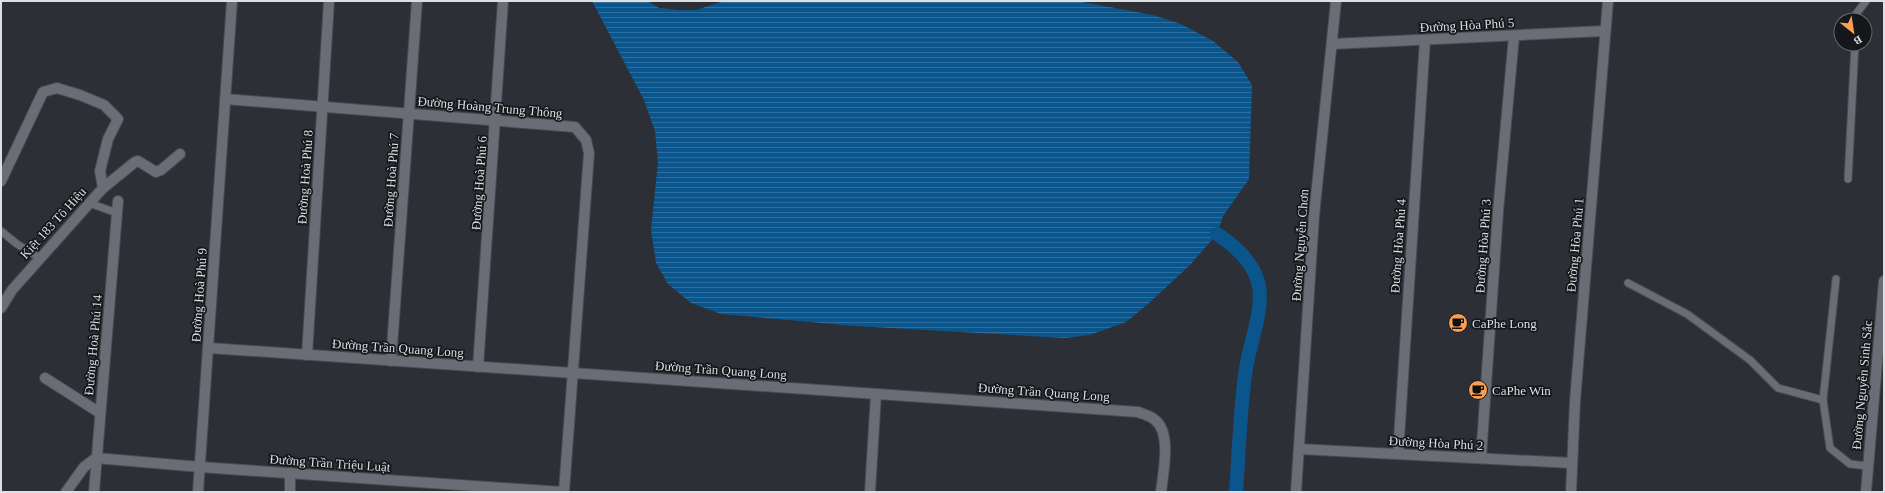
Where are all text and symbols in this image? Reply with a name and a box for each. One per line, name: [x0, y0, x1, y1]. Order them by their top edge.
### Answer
north arrow: [1833, 12, 1873, 52]
street label: Đường Hòa Phú 5: [1419, 15, 1515, 35]
text: B: [1851, 34, 1864, 48]
street label: Đường Hoàng Trung Thông: [417, 93, 564, 121]
street label: Đường Hoà Phú 8: [294, 129, 316, 225]
street label: Đường Hoà Phú 7: [380, 132, 402, 228]
street label: Đường Hoà Phú 6: [468, 135, 490, 231]
street label: Kiệt 183 Tô Hiệu: [17, 184, 89, 262]
street label: Đường Nguyễn Chơn: [1289, 188, 1311, 302]
street label: Đường Hòa Phú 1: [1563, 197, 1587, 293]
street label: Đường Hòa Phú 4: [1387, 198, 1409, 294]
street label: Đường Hòa Phú 3: [1472, 198, 1494, 294]
street label: Đường Hoà Phú 9: [188, 247, 210, 343]
street label: Đường Hoà Phú 14: [81, 294, 105, 396]
cafe icon: CaPhe Long: [1447, 312, 1469, 334]
place label: CaPhe Long: [1472, 316, 1537, 331]
street label: Đường Nguyễn Sinh Sắc: [1849, 319, 1875, 450]
street label: Đường Trần Quang Long: [332, 336, 465, 360]
street label: Đường Trần Quang Long: [655, 358, 788, 382]
cafe icon: CaPhe Win: [1467, 379, 1489, 401]
street label: Đường Trần Quang Long: [978, 380, 1111, 404]
place label: CaPhe Win: [1492, 383, 1551, 398]
street label: Đường Hòa Phú 2: [1388, 433, 1484, 453]
street label: Đường Trần Triệu Luật: [269, 451, 391, 475]

